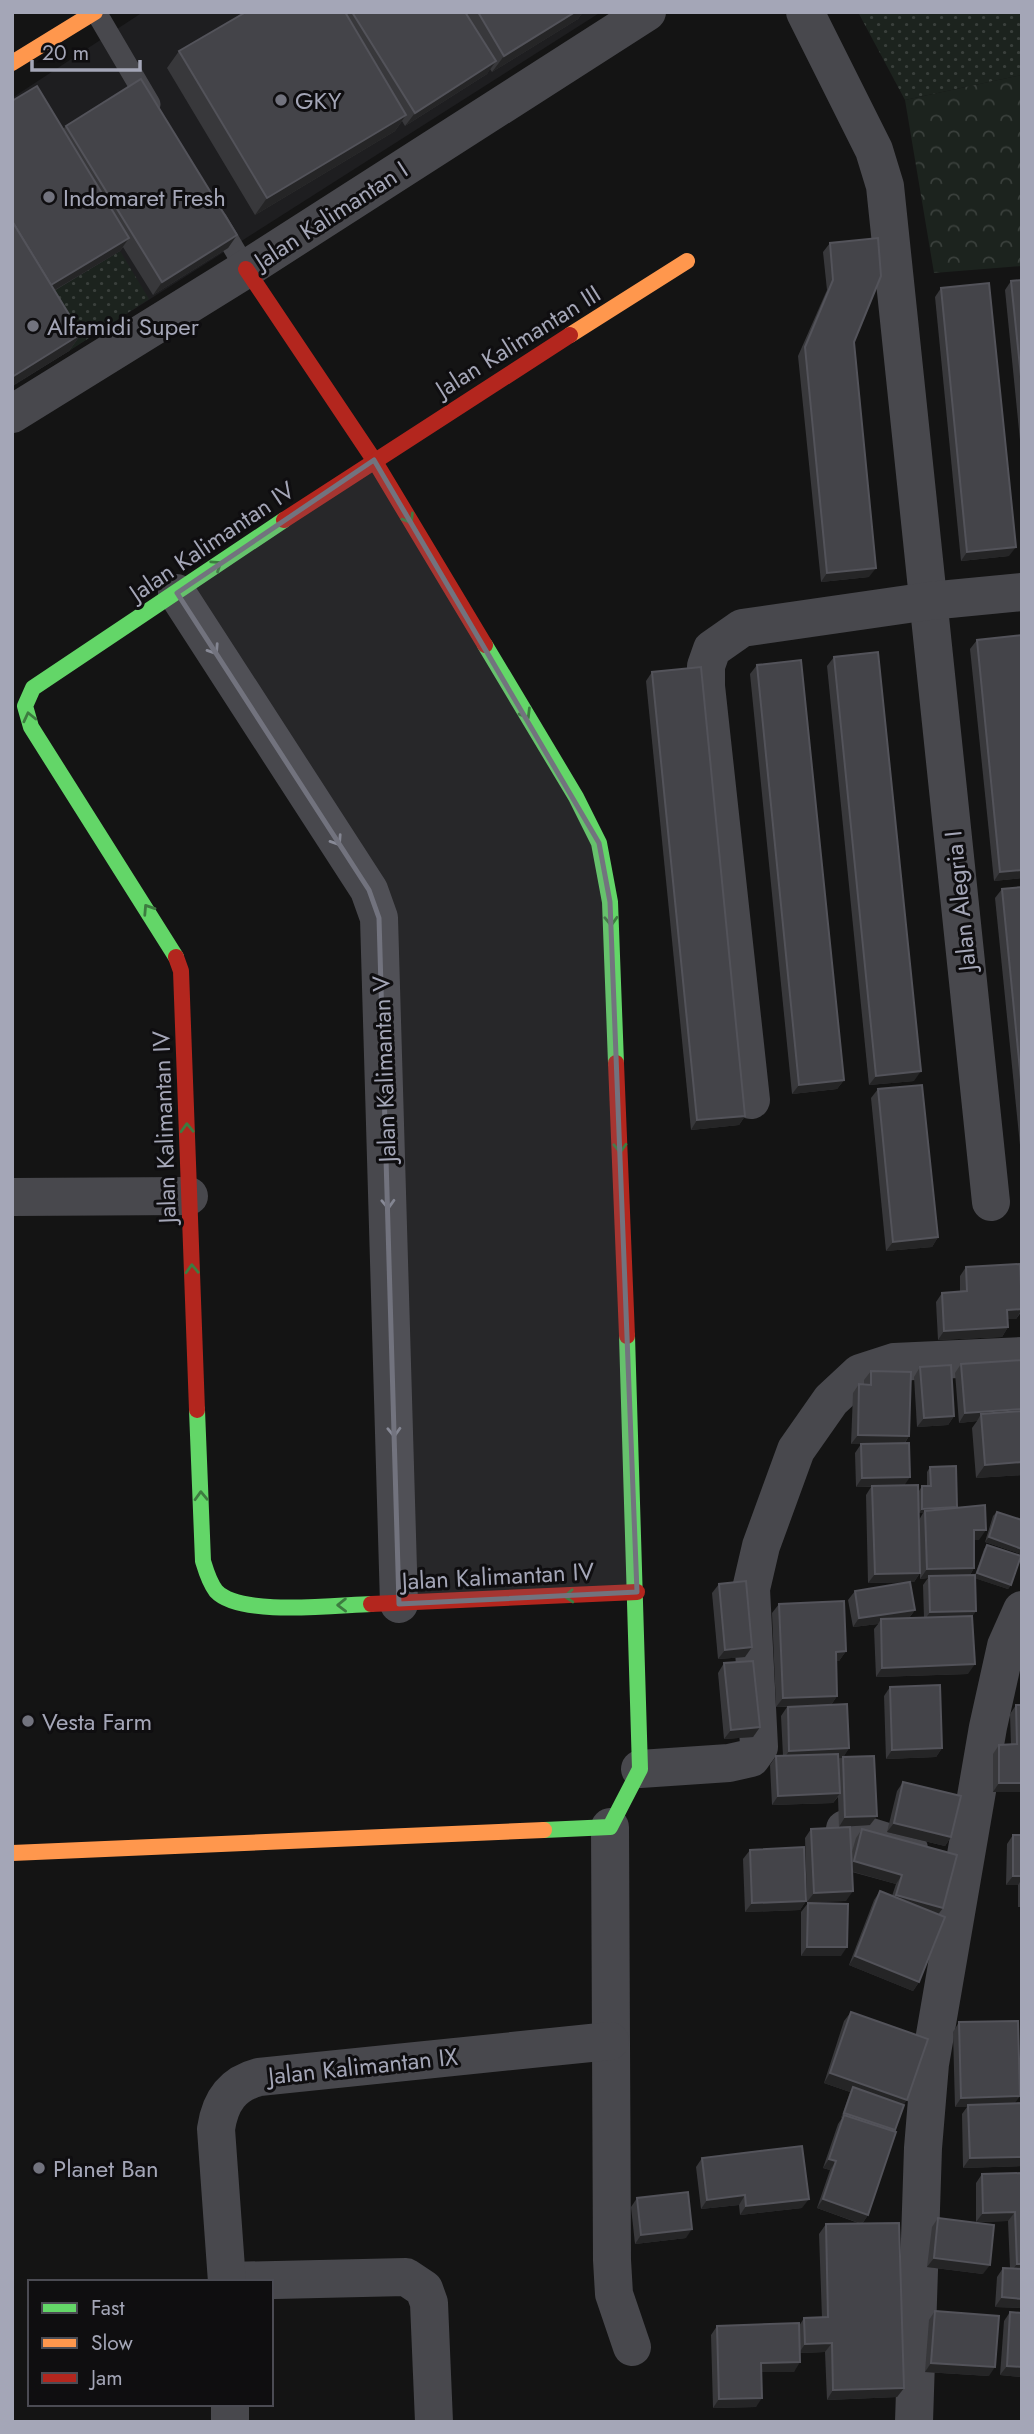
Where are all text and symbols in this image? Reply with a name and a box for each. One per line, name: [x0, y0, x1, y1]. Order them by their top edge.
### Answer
scale bar: [32, 28, 140, 72]
text: 20 m: [42, 38, 89, 68]
place label: GKY: [295, 83, 342, 118]
marker: GKY: [273, 92, 289, 108]
street label: Jalan Kalimantan I: [245, 152, 415, 279]
place label: Indomaret Fresh: [63, 180, 226, 215]
marker: Indomaret Fresh: [41, 189, 57, 205]
street label: Jalan Kalimantan III: [426, 276, 607, 407]
place label: Alfamidi Super: [47, 309, 200, 344]
marker: Alfamidi Super: [25, 318, 41, 334]
street label: Jalan Kalimantan IV: [120, 473, 302, 611]
one-way arrow: [400, 511, 413, 524]
one-way arrow: [210, 561, 223, 574]
one-way arrow: [206, 642, 218, 655]
one-way arrow: [518, 706, 531, 719]
one-way arrow: [23, 711, 37, 723]
street label: Jalan Alegria I: [935, 829, 985, 976]
one-way arrow: [329, 834, 342, 847]
one-way arrow: [143, 904, 156, 917]
one-way arrow: [604, 915, 619, 926]
street label: Jalan Kalimantan V: [363, 975, 405, 1166]
street label: Jalan Kalimantan IV: [143, 1030, 185, 1227]
one-way arrow: [179, 1122, 194, 1133]
one-way arrow: [612, 1143, 627, 1154]
one-way arrow: [380, 1199, 395, 1210]
one-way arrow: [184, 1263, 200, 1274]
one-way arrow: [386, 1427, 402, 1438]
one-way arrow: [193, 1490, 208, 1501]
street label: Jalan Kalimantan IV: [398, 1553, 595, 1599]
one-way arrow: [563, 1588, 574, 1603]
one-way arrow: [336, 1597, 346, 1613]
place label: Vesta Farm: [42, 1704, 152, 1739]
marker: Vesta Farm: [20, 1713, 36, 1729]
street label: Jalan Kalimantan IX: [264, 2039, 460, 2094]
place label: Planet Ban: [53, 2151, 159, 2186]
marker: Planet Ban: [31, 2160, 47, 2176]
legend: [28, 2280, 273, 2406]
text: Fast: [91, 2293, 124, 2323]
text: Slow: [91, 2328, 133, 2358]
text: Jam: [88, 2363, 123, 2393]

